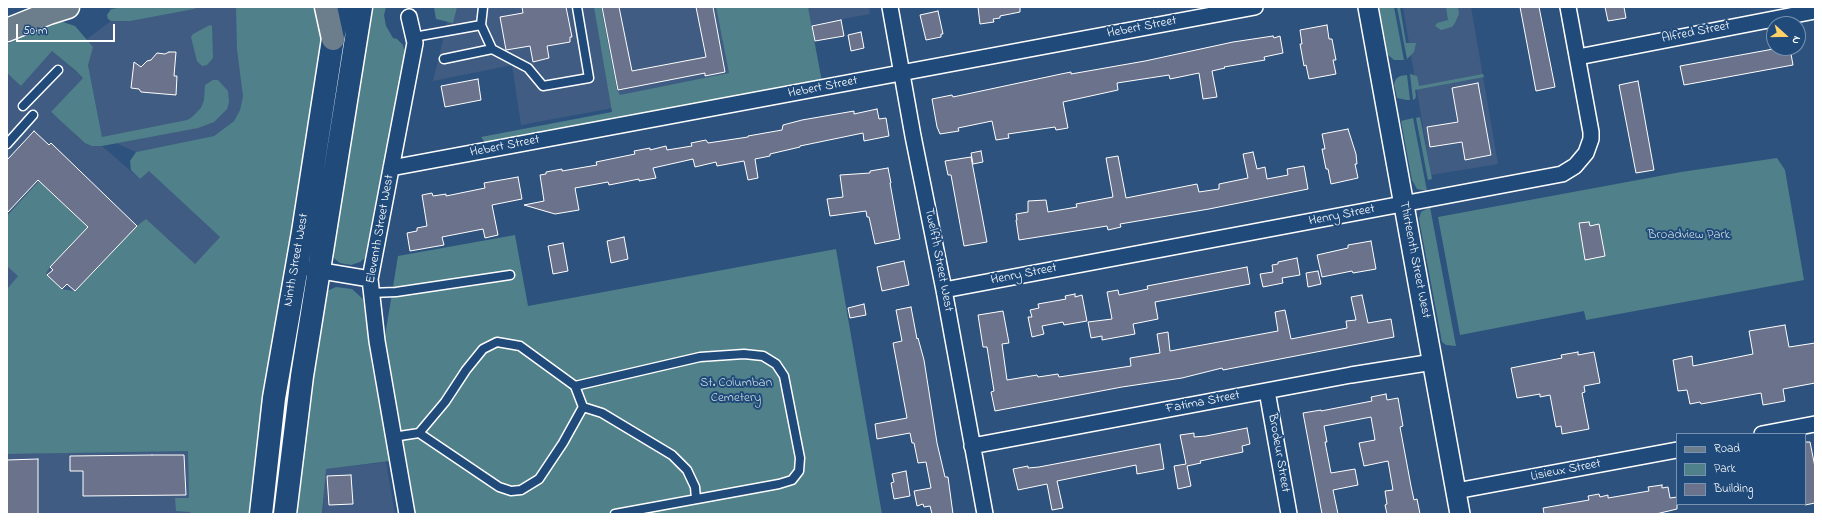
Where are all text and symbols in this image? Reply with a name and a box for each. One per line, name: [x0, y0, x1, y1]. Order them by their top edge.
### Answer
street label: Hebert Street: [1106, 14, 1178, 42]
scale bar: [18, 16, 117, 42]
north arrow: [1766, 16, 1806, 56]
street label: Alfred Street: [1661, 19, 1731, 47]
text: 50 m: [23, 22, 47, 40]
text: N: [1787, 34, 1805, 46]
street label: Hebert Street: [787, 74, 859, 102]
street label: Hebert Street: [469, 133, 541, 161]
street label: Eleventh Street West: [364, 173, 398, 285]
street label: Thirteenth Street West: [1395, 200, 1433, 320]
street label: Henry Street: [1308, 202, 1376, 230]
street label: Twelfth Street West: [920, 207, 956, 313]
street label: Ninth Street West: [281, 212, 313, 308]
park label: Broadview Park: [1648, 228, 1730, 244]
street label: Henry Street: [990, 261, 1058, 289]
park label: St. Columban Cemetery: [700, 376, 772, 407]
street label: Fatima Street: [1165, 388, 1241, 418]
street label: Brodeur Street: [1263, 412, 1293, 494]
legend: [1676, 433, 1806, 505]
text: Road: [1714, 440, 1740, 458]
street label: Lisieux Street: [1530, 457, 1602, 485]
text: Park: [1714, 460, 1736, 478]
text: Building: [1714, 480, 1753, 498]

